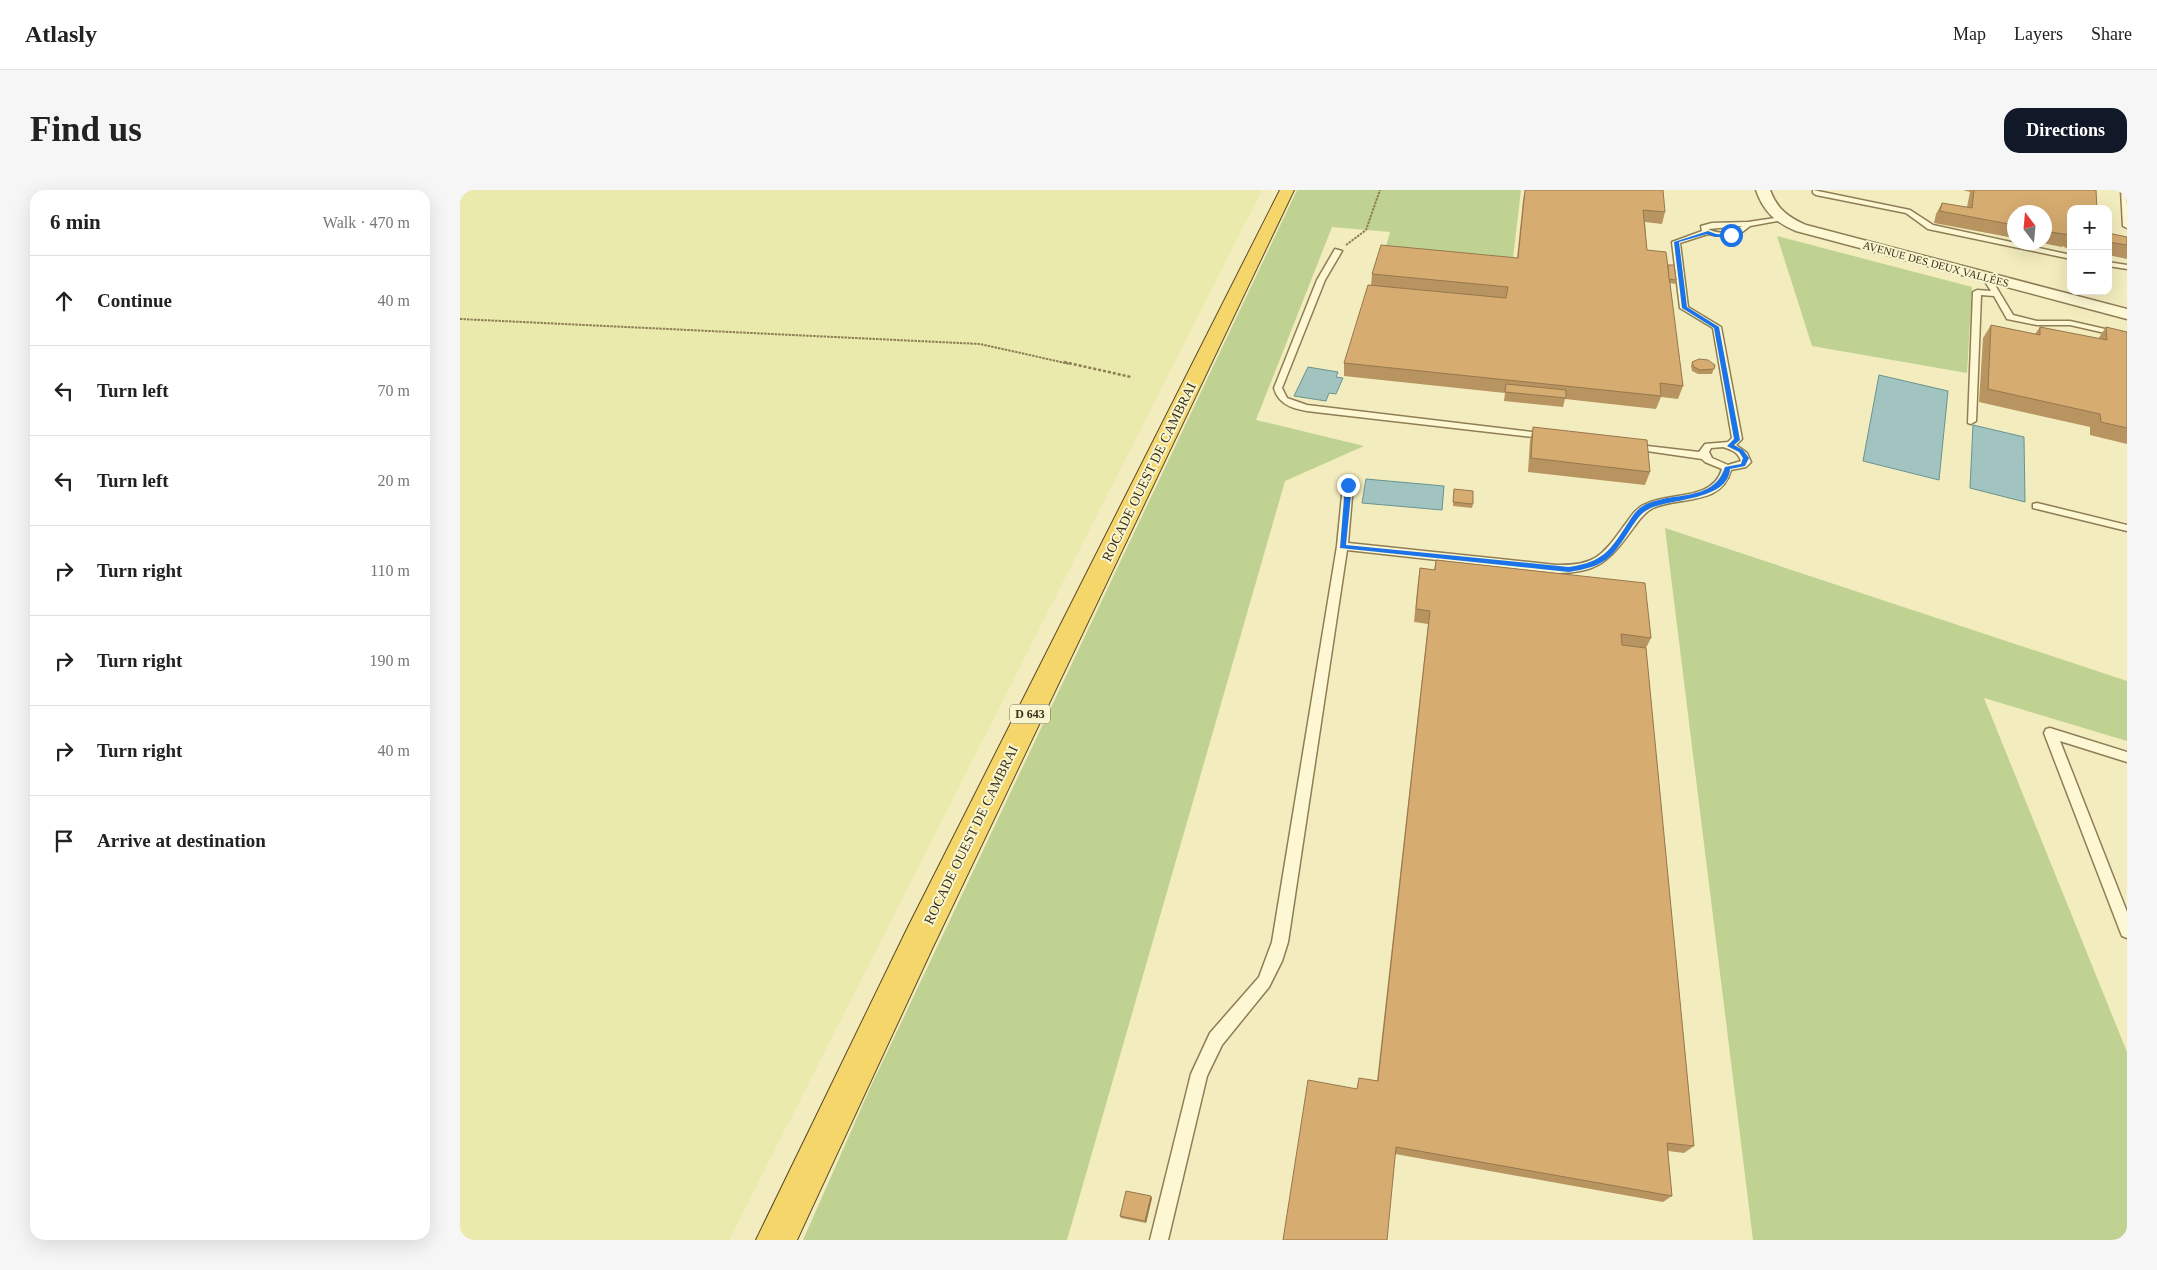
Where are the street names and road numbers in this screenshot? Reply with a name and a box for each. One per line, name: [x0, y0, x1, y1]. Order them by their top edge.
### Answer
street label: AVENUE DES DEUX VALLÉES: [1862, 239, 2010, 289]
street label: ROCADE OUEST DE CAMBRAI: [1099, 380, 1199, 564]
road number: D 643: [1010, 704, 1050, 724]
street label: ROCADE OUEST DE CAMBRAI: [921, 743, 1021, 927]

